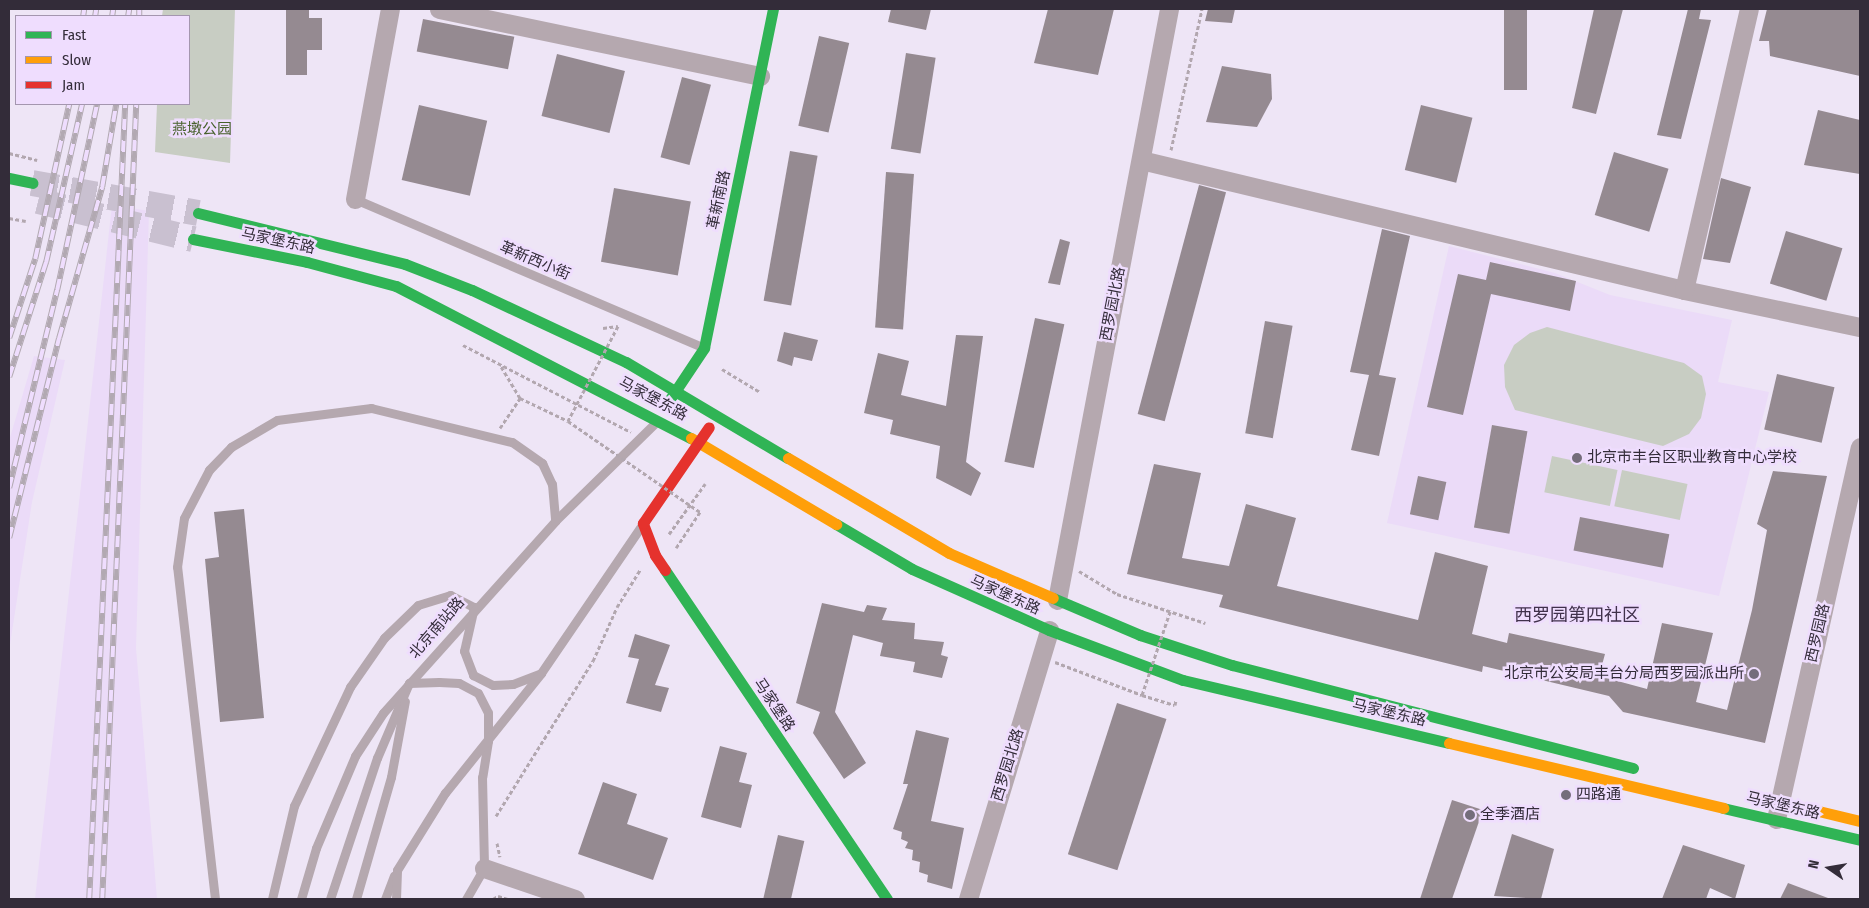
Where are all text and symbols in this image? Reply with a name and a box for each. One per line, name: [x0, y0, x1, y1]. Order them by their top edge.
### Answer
legend: [15, 15, 190, 105]
text: Fast: [62, 26, 86, 44]
text: Slow: [62, 51, 91, 69]
text: Jam: [62, 76, 85, 94]
park label: 燕墩公园: [172, 121, 232, 139]
street label: 革新南路: [704, 169, 734, 231]
street label: 马家堡东路: [239, 224, 317, 258]
street label: 革新西小街: [497, 238, 573, 284]
street label: 西罗园北路: [1097, 265, 1129, 343]
street label: 马家堡东路: [616, 373, 690, 425]
place label: 北京市丰台区职业教育中心学校: [1587, 449, 1797, 467]
marker: 北京市丰台区职业教育中心学校: [1571, 452, 1583, 464]
street label: 马家堡东路: [967, 572, 1043, 618]
street label: 北京南站路: [406, 594, 468, 662]
street label: 西罗园路: [1802, 602, 1834, 664]
district label: 西罗园第四社区: [1514, 604, 1640, 626]
place label: 北京市公安局丰台分局西罗园派出所: [1504, 665, 1744, 683]
marker: 北京市公安局丰台分局西罗园派出所: [1748, 668, 1760, 680]
street label: 马家堡路: [750, 675, 798, 735]
street label: 马家堡东路: [1350, 696, 1428, 730]
street label: 西罗园北路: [988, 727, 1028, 803]
place label: 四路通: [1576, 786, 1621, 804]
marker: 四路通: [1560, 789, 1572, 801]
street label: 马家堡东路: [1744, 789, 1822, 823]
place label: 全季酒店: [1480, 806, 1540, 824]
marker: 全季酒店: [1464, 809, 1476, 821]
north arrow: [1804, 843, 1854, 893]
text: N: [1805, 859, 1823, 871]

